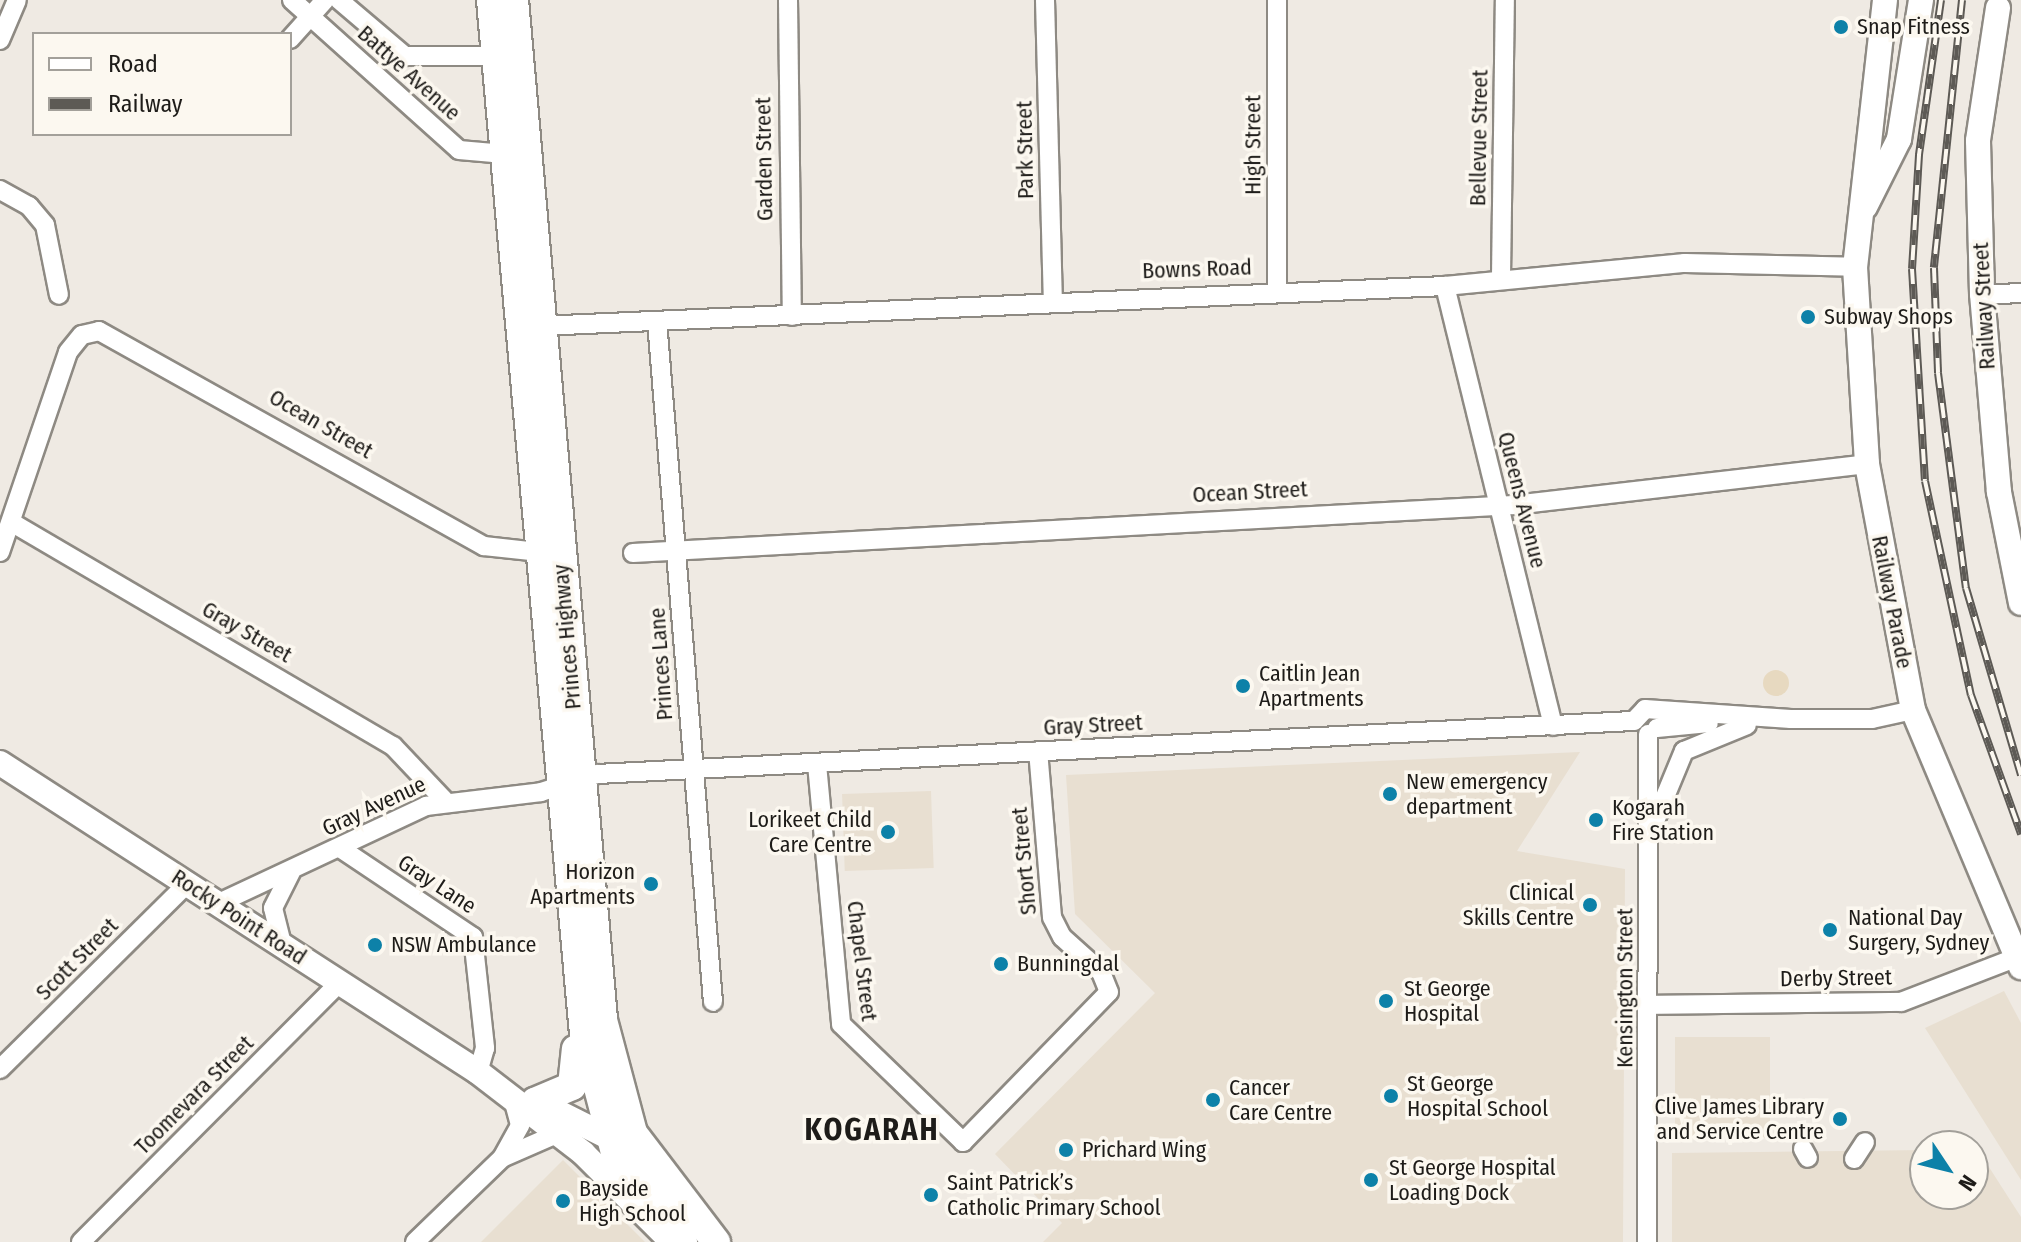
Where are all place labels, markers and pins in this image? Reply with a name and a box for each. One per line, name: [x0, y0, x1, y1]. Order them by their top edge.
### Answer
place label: Snap Fitness: [1857, 14, 1970, 40]
marker: Snap Fitness: [1832, 18, 1850, 36]
place label: Subway Shops: [1824, 304, 1953, 330]
marker: Subway Shops: [1799, 308, 1817, 326]
place label: Caitlin Jean Apartments: [1259, 660, 1364, 712]
marker: Caitlin Jean Apartments: [1234, 677, 1252, 695]
place label: New emergency department: [1406, 768, 1548, 820]
marker: New emergency department: [1381, 785, 1399, 803]
place label: Kogarah Fire Station: [1612, 794, 1714, 846]
place label: Lorikeet Child Care Centre: [748, 806, 872, 858]
marker: Kogarah Fire Station: [1587, 811, 1605, 829]
marker: Lorikeet Child Care Centre: [879, 823, 897, 841]
place label: Horizon Apartments: [530, 858, 635, 910]
marker: Horizon Apartments: [642, 875, 660, 893]
place label: Clinical Skills Centre: [1463, 879, 1574, 930]
marker: Clinical Skills Centre: [1581, 896, 1599, 914]
place label: National Day Surgery, Sydney: [1848, 904, 1989, 956]
marker: National Day Surgery, Sydney: [1819, 919, 1841, 941]
place label: NSW Ambulance: [391, 932, 536, 958]
marker: NSW Ambulance: [366, 936, 384, 954]
place label: Bunningdal: [1017, 951, 1119, 977]
marker: Bunningdal: [992, 955, 1010, 973]
place label: St George Hospital: [1404, 975, 1491, 1026]
marker: St George Hospital: [1375, 990, 1397, 1012]
place label: St George Hospital School: [1407, 1070, 1548, 1122]
place label: Cancer Care Centre: [1229, 1074, 1332, 1126]
marker: St George Hospital School: [1382, 1087, 1400, 1105]
marker: Cancer Care Centre: [1204, 1091, 1222, 1109]
place label: Clive James Library and Service Centre: [1655, 1093, 1824, 1144]
marker: Clive James Library and Service Centre: [1831, 1110, 1849, 1128]
place label: Prichard Wing: [1082, 1137, 1206, 1163]
marker: Prichard Wing: [1057, 1141, 1075, 1159]
place label: St George Hospital Loading Dock: [1389, 1154, 1556, 1206]
place label: Saint Patrick’s Catholic Primary School: [947, 1169, 1161, 1220]
marker: St George Hospital Loading Dock: [1360, 1169, 1382, 1191]
place label: Bayside High School: [579, 1175, 686, 1226]
marker: Saint Patrick’s Catholic Primary School: [922, 1186, 940, 1204]
marker: Bayside High School: [554, 1192, 572, 1210]

